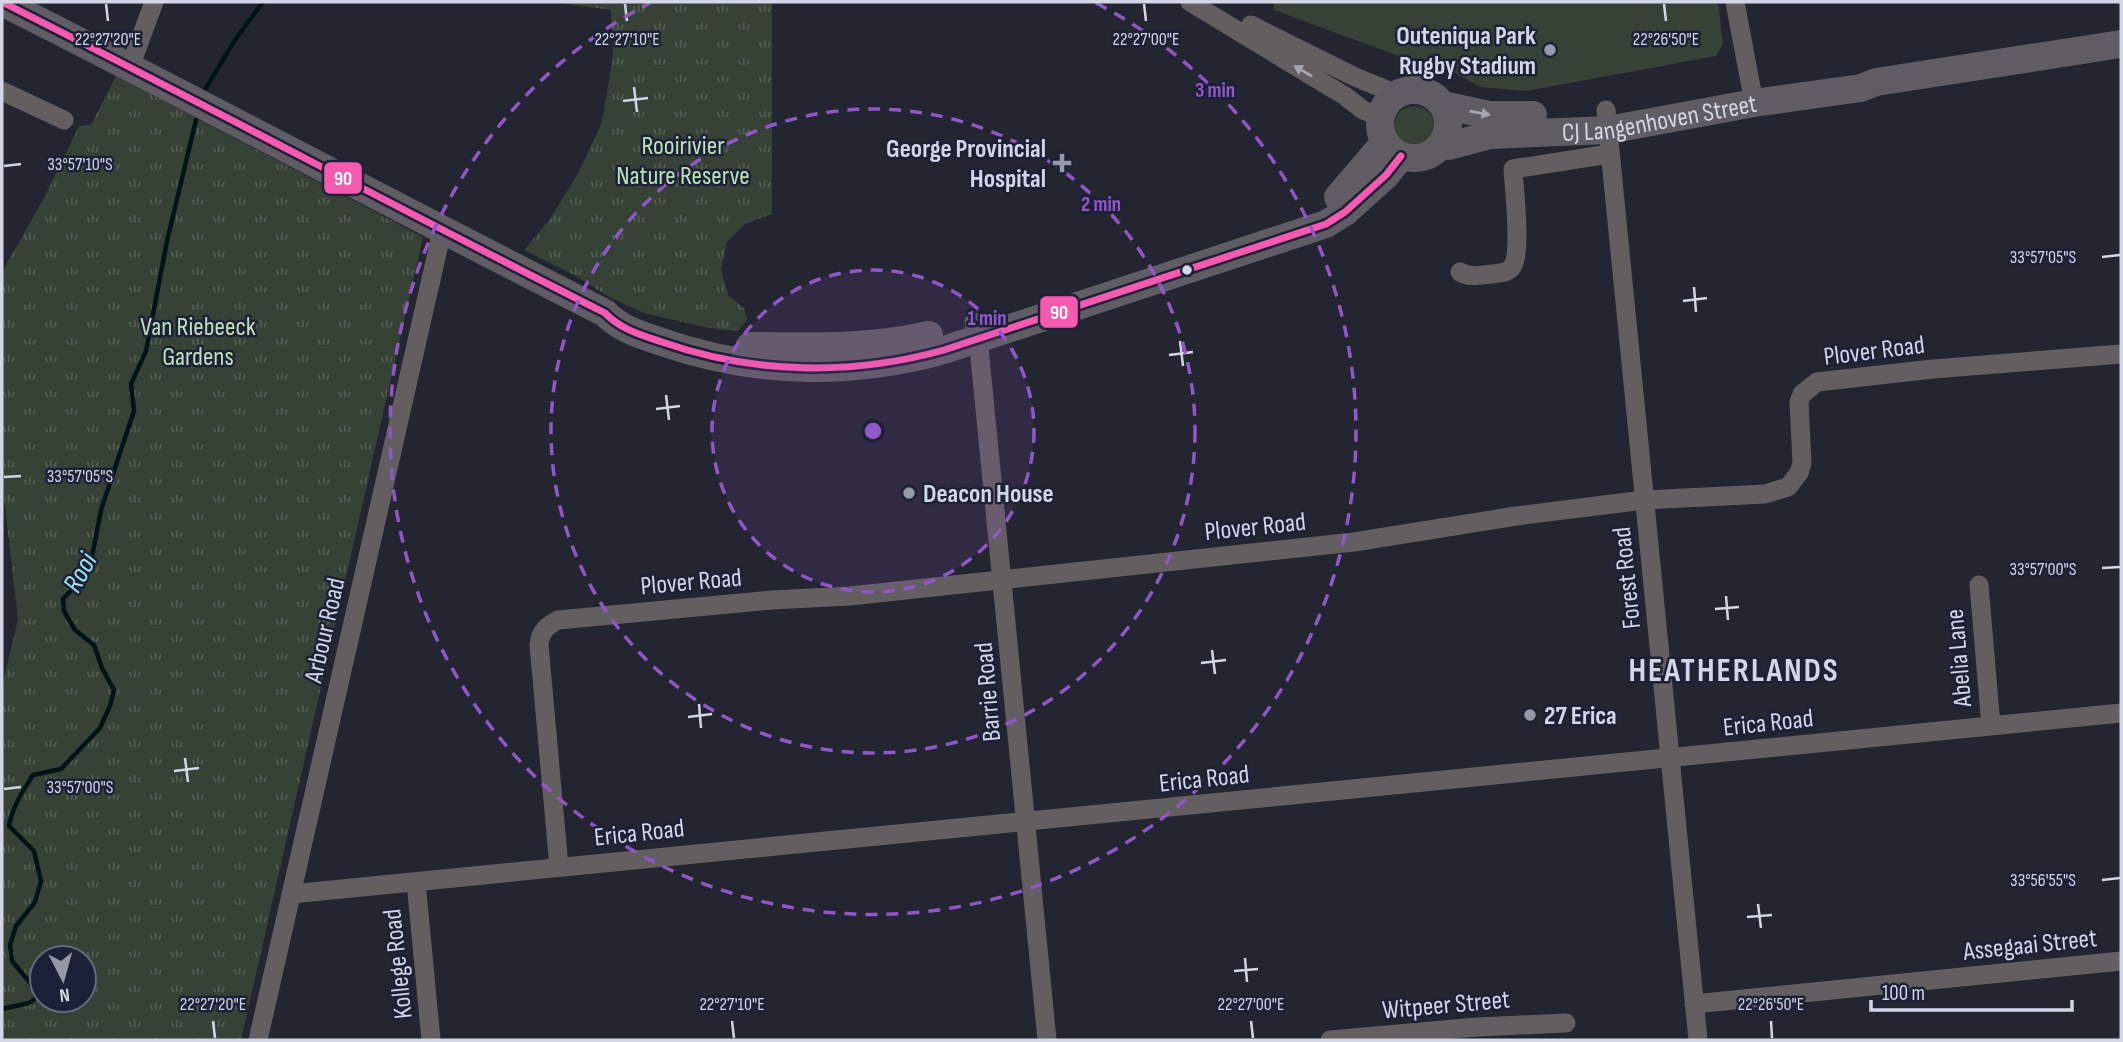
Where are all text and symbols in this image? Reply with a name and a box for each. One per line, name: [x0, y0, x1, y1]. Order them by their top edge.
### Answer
place label: Outeniqua Park Rugby Stadium: [1396, 21, 1536, 82]
text: 22°27'20"E: [75, 29, 141, 50]
text: 22°27'10"E: [594, 29, 660, 50]
text: 22°27'00"E: [1113, 29, 1179, 50]
text: 22°26'50"E: [1633, 29, 1699, 50]
marker: Outeniqua Park Rugby Stadium: [1542, 42, 1558, 58]
one-way arrow: [1294, 65, 1313, 77]
text: 3 min: [1195, 78, 1235, 103]
street label: CJ Langenhoven Street: [1561, 89, 1759, 149]
one-way arrow: [1469, 108, 1491, 119]
park label: Rooirivier Nature Reserve: [616, 131, 750, 192]
place label: George Provincial Hospital: [886, 134, 1046, 195]
marker: George Provincial Hospital: [1052, 153, 1072, 173]
text: 33°57'10"S: [47, 154, 113, 175]
line badge: 90: [323, 161, 363, 195]
text: 90: [334, 168, 352, 191]
text: 2 min: [1081, 192, 1121, 217]
text: 33°57'05"S: [2010, 247, 2076, 268]
unlabelled marker: [1180, 263, 1194, 277]
line badge: 90: [1039, 295, 1079, 329]
text: 90: [1050, 302, 1068, 325]
text: 1 min: [967, 306, 1007, 331]
park label: Van Riebeeck Gardens: [140, 312, 256, 373]
street label: Plover Road: [1822, 330, 1926, 373]
centre of rings: [861, 419, 885, 443]
text: 33°57'05"S: [47, 466, 113, 487]
place label: Deacon House: [923, 479, 1054, 510]
marker: Deacon House: [901, 485, 917, 501]
street label: Plover Road: [1203, 507, 1307, 548]
street label: Forest Road: [1607, 525, 1648, 630]
water label: Rooi: [56, 546, 105, 598]
text: 33°57'00"S: [2009, 559, 2077, 580]
street label: Plover Road: [639, 563, 743, 602]
street label: Arbour Road: [298, 575, 353, 687]
street label: Abelia Lane: [1940, 608, 1979, 709]
street label: Barrie Road: [969, 641, 1008, 743]
district label: HEATHERLANDS: [1628, 651, 1840, 691]
place label: 27 Erica: [1544, 701, 1617, 732]
street label: Erica Road: [1722, 703, 1815, 744]
marker: 27 Erica: [1522, 707, 1538, 723]
street label: Erica Road: [1158, 759, 1251, 800]
text: 33°57'00"S: [46, 777, 114, 798]
street label: Erica Road: [593, 813, 686, 854]
text: 33°56'55"S: [2010, 870, 2076, 891]
street label: Kollege Road: [377, 907, 420, 1020]
street label: Assegaai Street: [1961, 923, 2098, 968]
north arrow: [28, 944, 98, 1014]
scale bar: [1871, 968, 2072, 1012]
text: 100 m: [1882, 981, 1925, 1006]
text: N: [58, 982, 71, 1006]
street label: Witpeer Street: [1381, 984, 1511, 1027]
text: 22°27'20"E: [180, 994, 246, 1015]
text: 22°27'10"E: [699, 994, 765, 1015]
text: 22°27'00"E: [1218, 994, 1284, 1015]
text: 22°26'50"E: [1738, 994, 1804, 1015]

